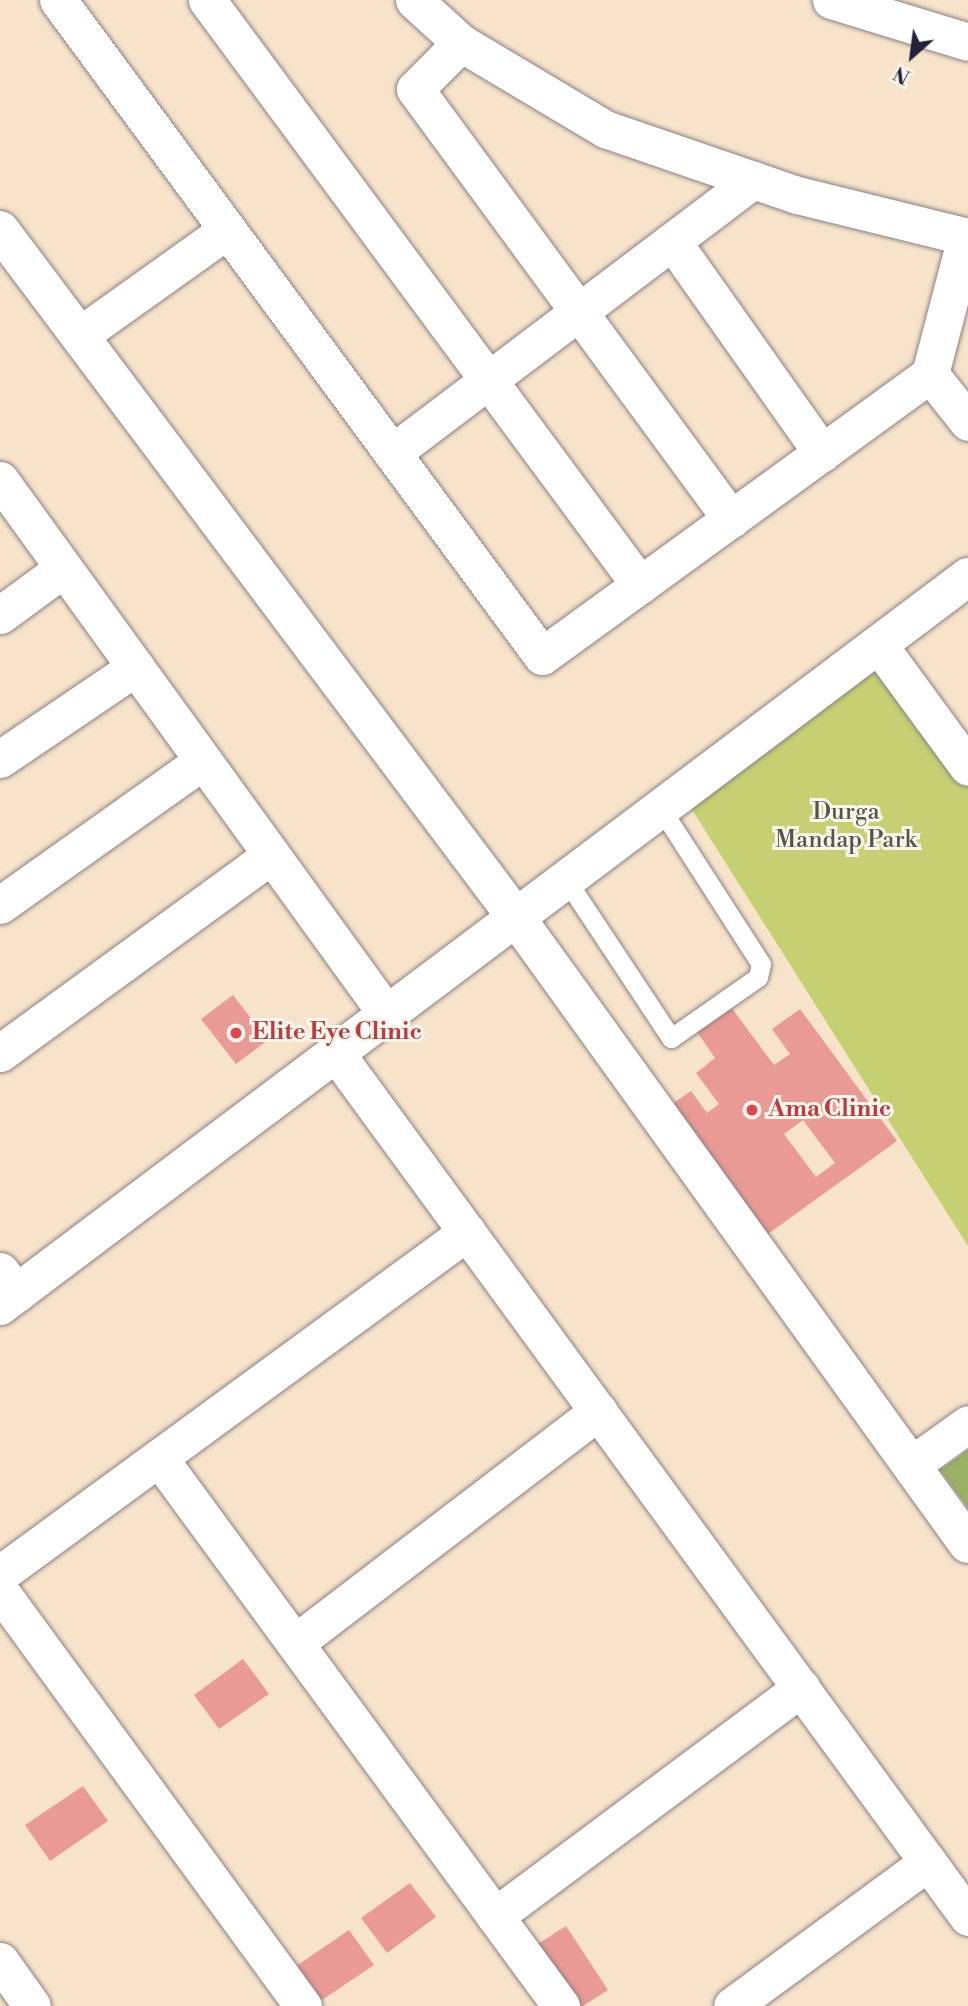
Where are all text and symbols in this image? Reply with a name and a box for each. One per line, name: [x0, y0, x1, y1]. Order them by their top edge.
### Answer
north arrow: [877, 21, 947, 91]
text: N: [890, 60, 914, 89]
park label: Durga Mandap Park: [775, 799, 917, 855]
place label: Elite Eye Clinic: [252, 1019, 422, 1047]
marker: Elite Eye Clinic: [226, 1023, 246, 1043]
place label: Ama Clinic: [768, 1096, 891, 1124]
marker: Ama Clinic: [742, 1100, 762, 1120]

